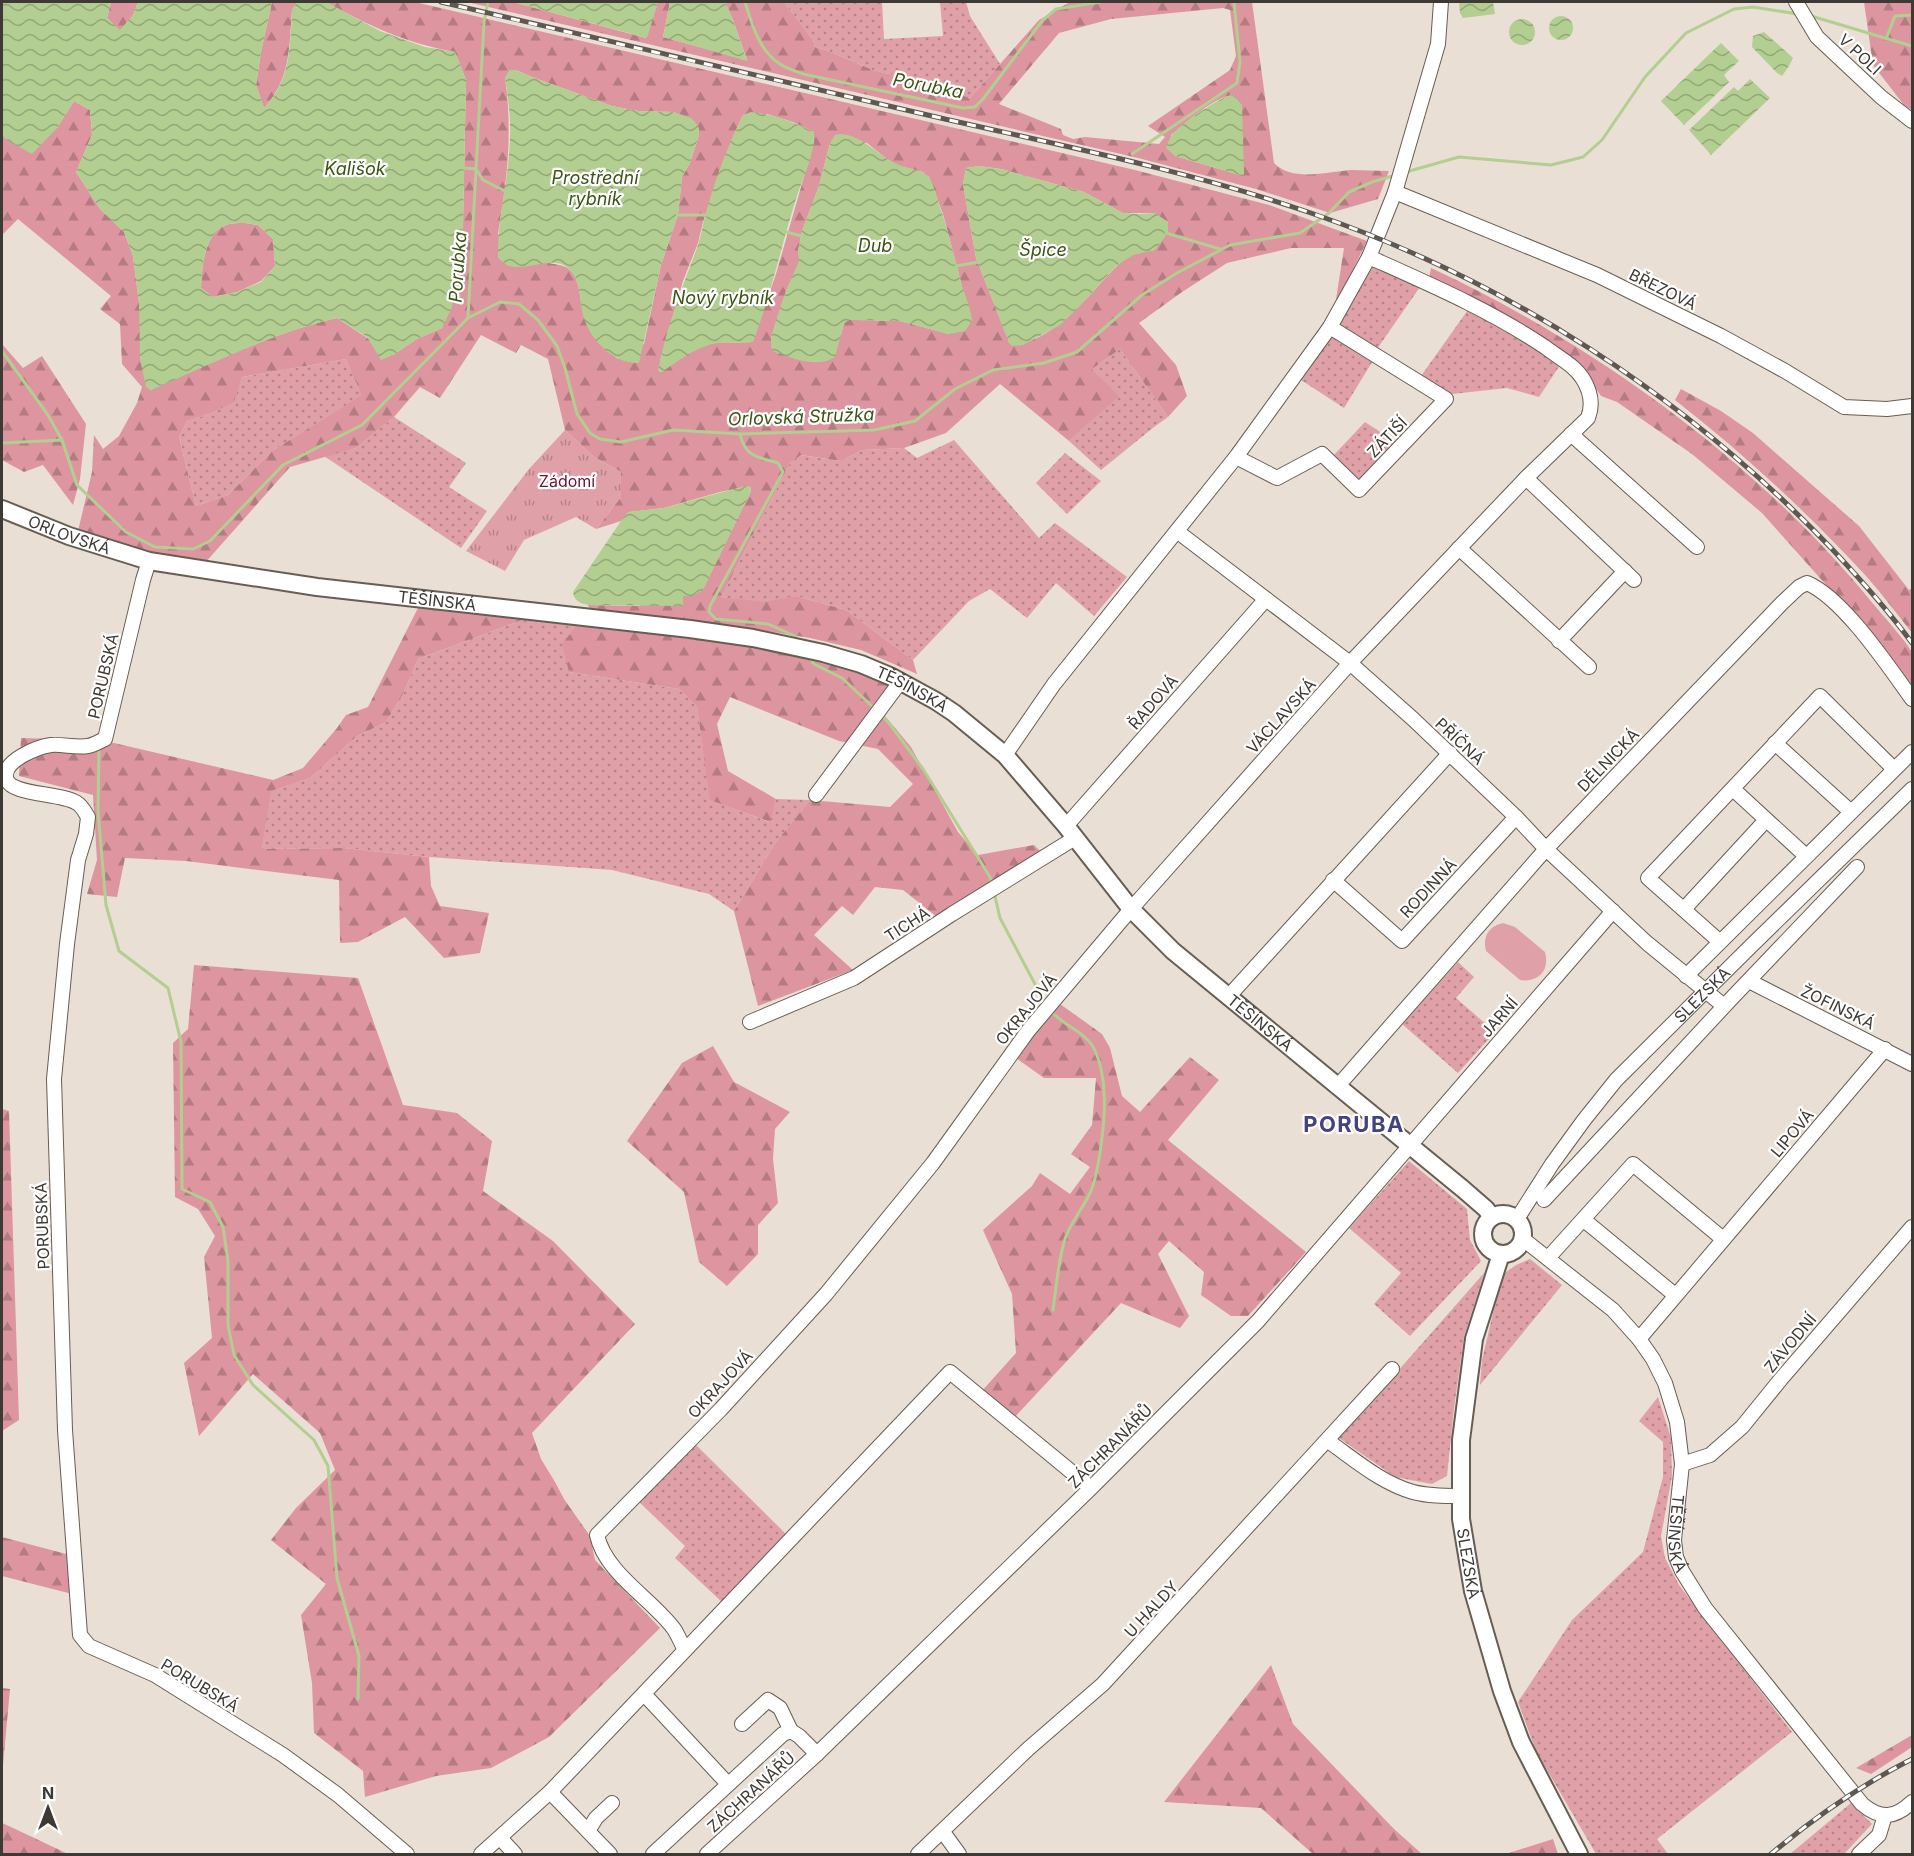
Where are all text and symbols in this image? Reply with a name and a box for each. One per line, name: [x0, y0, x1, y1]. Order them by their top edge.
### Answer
street label: V POLI: [1834, 29, 1886, 79]
water label: Porubka: [891, 68, 965, 103]
water label: Kališok: [324, 158, 387, 179]
water label: Prostřední rybník: [551, 167, 640, 209]
water label: Porubka: [445, 231, 470, 303]
water label: Dub: [858, 235, 892, 256]
water label: Špice: [1019, 238, 1067, 260]
street label: BŘEZOVÁ: [1626, 264, 1700, 314]
water label: Nový rybník: [672, 287, 775, 308]
water label: Orlovská Stružka: [727, 403, 875, 430]
street label: ZÁTIŠÍ: [1363, 412, 1412, 462]
park label: Zádomí: [539, 471, 595, 491]
street label: ORLOVSKÁ: [25, 511, 113, 558]
street label: TĚŠÍNSKÁ: [397, 586, 477, 615]
street label: PORUBSKÁ: [83, 631, 123, 721]
street label: TĚŠÍNSKÁ: [873, 662, 952, 716]
street label: ŘADOVÁ: [1124, 671, 1182, 733]
street label: VÁCLAVSKÁ: [1242, 674, 1320, 758]
street label: PŘÍČNÁ: [1431, 713, 1489, 769]
street label: DĚLNICKÁ: [1573, 724, 1643, 796]
street label: RODINNÁ: [1396, 854, 1460, 922]
street label: TICHÁ: [881, 902, 933, 946]
street label: SLEZSKÁ: [1670, 963, 1734, 1027]
street label: OKRAJOVÁ: [991, 969, 1061, 1049]
street label: ŽOFINSKÁ: [1798, 981, 1878, 1033]
street label: TĚŠÍNSKÁ: [1224, 990, 1297, 1055]
street label: JARNÍ: [1476, 992, 1522, 1041]
street label: LIPOVÁ: [1766, 1105, 1818, 1161]
district label: PORUBA: [1303, 1111, 1405, 1137]
street label: PORUBSKÁ: [30, 1182, 54, 1270]
street label: ZÁVODNÍ: [1760, 1309, 1821, 1376]
street label: OKRAJOVÁ: [683, 1346, 757, 1422]
street label: ZÁCHRANÁŘŮ: [1064, 1400, 1156, 1492]
street label: TĚŠÍNSKÁ: [1664, 1494, 1691, 1576]
street label: SLEZSKÁ: [1453, 1527, 1485, 1601]
street label: U HALDY: [1120, 1576, 1182, 1642]
street label: PORUBSKÁ: [157, 1654, 243, 1716]
street label: ZÁCHRANÁŘŮ: [703, 1748, 799, 1836]
north arrow: [18, 1778, 78, 1838]
text: N: [42, 1783, 54, 1803]

